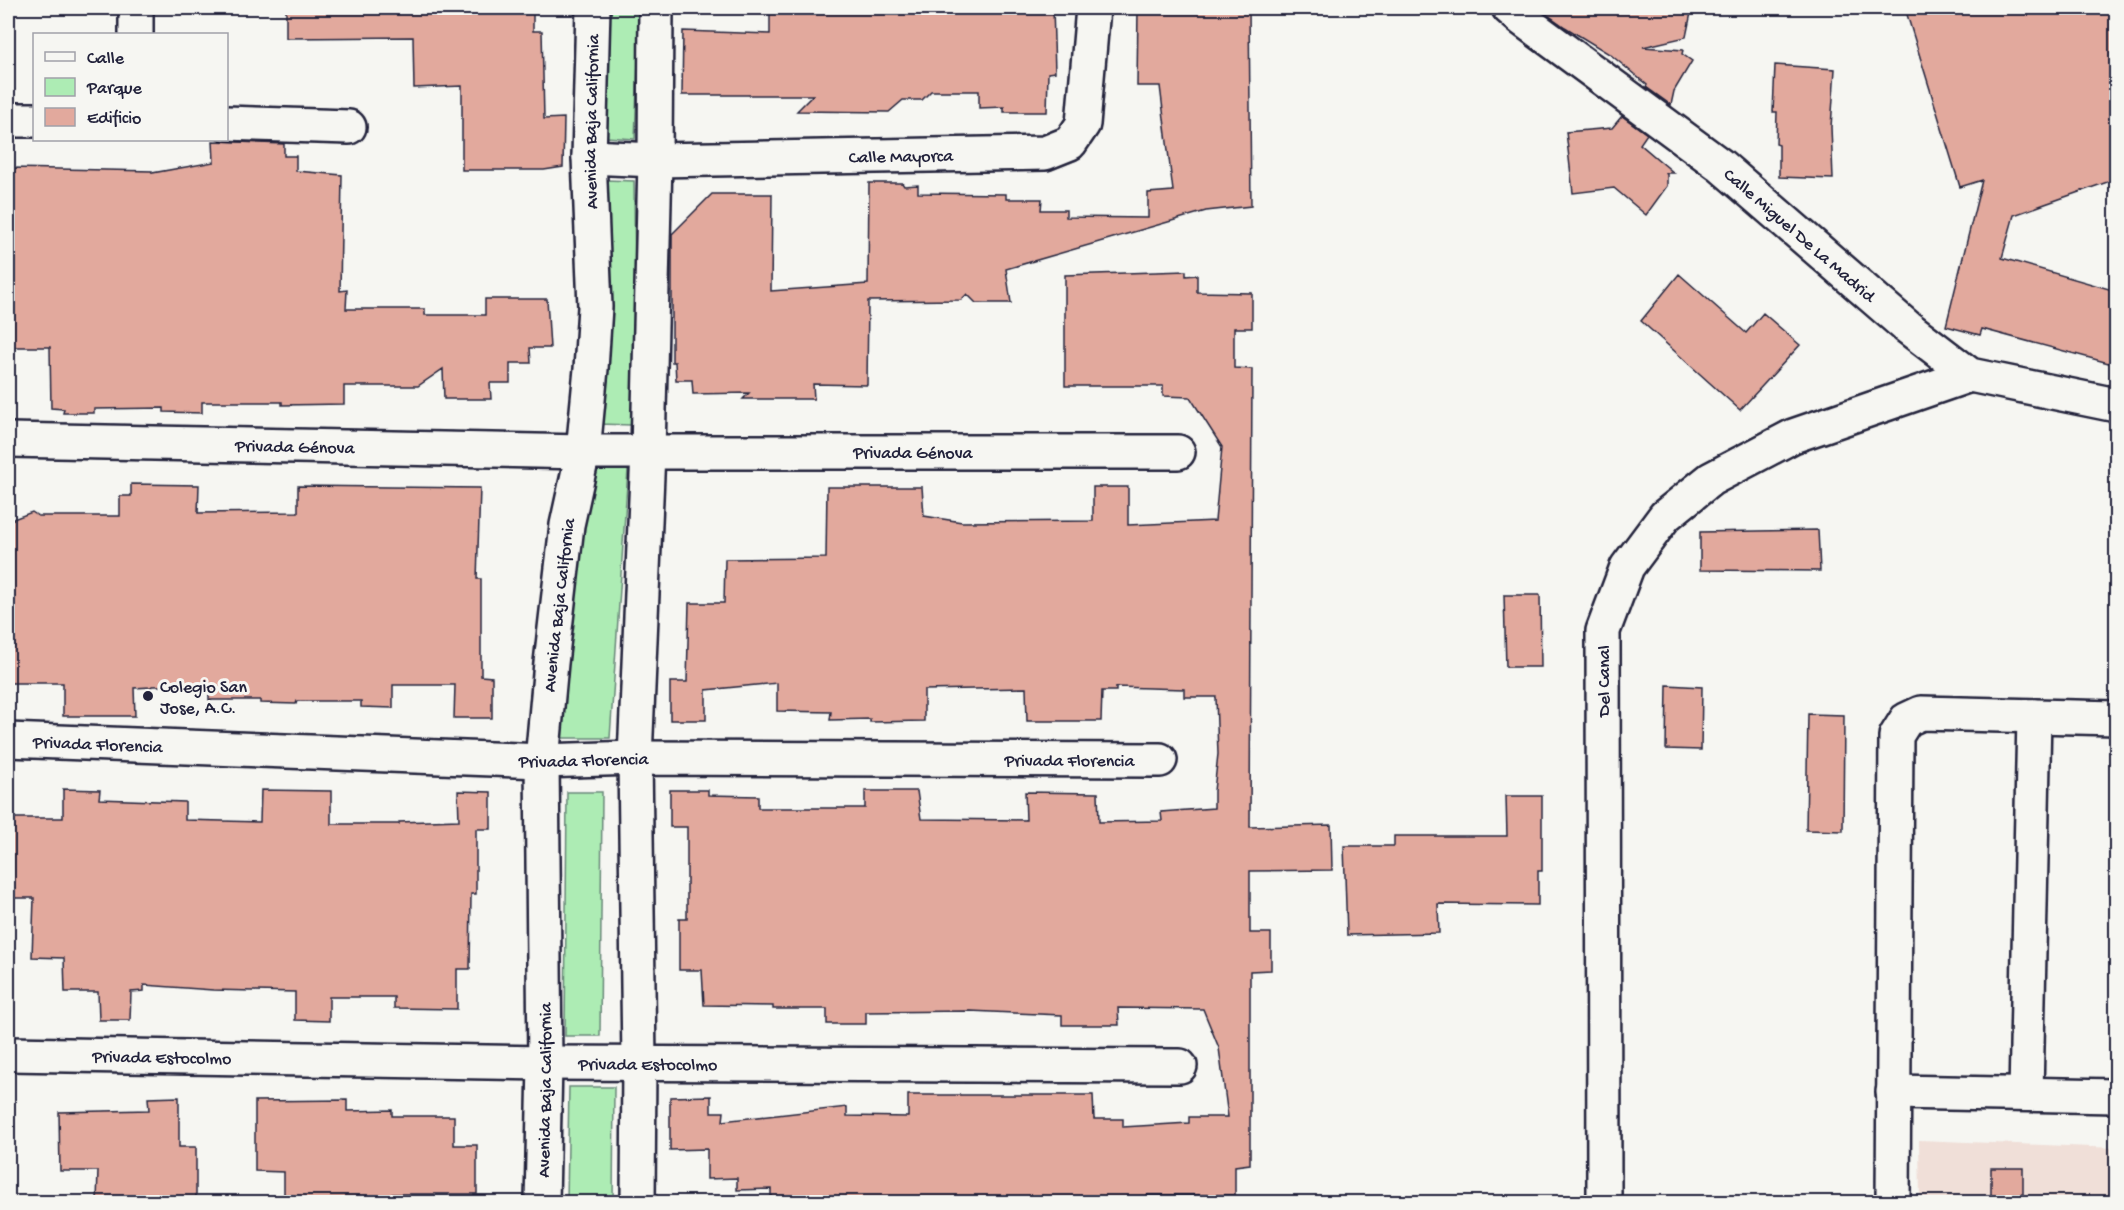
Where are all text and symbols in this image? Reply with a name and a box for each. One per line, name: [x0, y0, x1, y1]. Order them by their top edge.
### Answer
legend: [33, 33, 228, 141]
street label: Avenida Baja California: [581, 33, 605, 210]
text: Calle: [87, 49, 125, 70]
text: Parque: [86, 79, 143, 100]
text: Edificio: [87, 109, 141, 130]
street label: Calle Mayorca: [849, 147, 954, 170]
street label: Calle Miguel De La Madrid: [1718, 165, 1880, 309]
street label: Privada Génova: [234, 437, 356, 460]
street label: Privada Génova: [852, 444, 974, 465]
street label: Avenida Baja California: [540, 515, 581, 693]
street label: Del Canal: [1595, 645, 1616, 718]
place label: Colegio San Jose, A.C.: [160, 678, 247, 720]
marker: Colegio San Jose, A.C.: [141, 689, 155, 703]
street label: Privada Florencia: [32, 733, 164, 759]
street label: Privada Florencia: [517, 750, 649, 774]
street label: Privada Florencia: [1004, 751, 1135, 773]
street label: Avenida Baja California: [535, 1001, 558, 1178]
street label: Privada Estocolmo: [91, 1047, 232, 1071]
street label: Privada Estocolmo: [577, 1055, 718, 1077]

